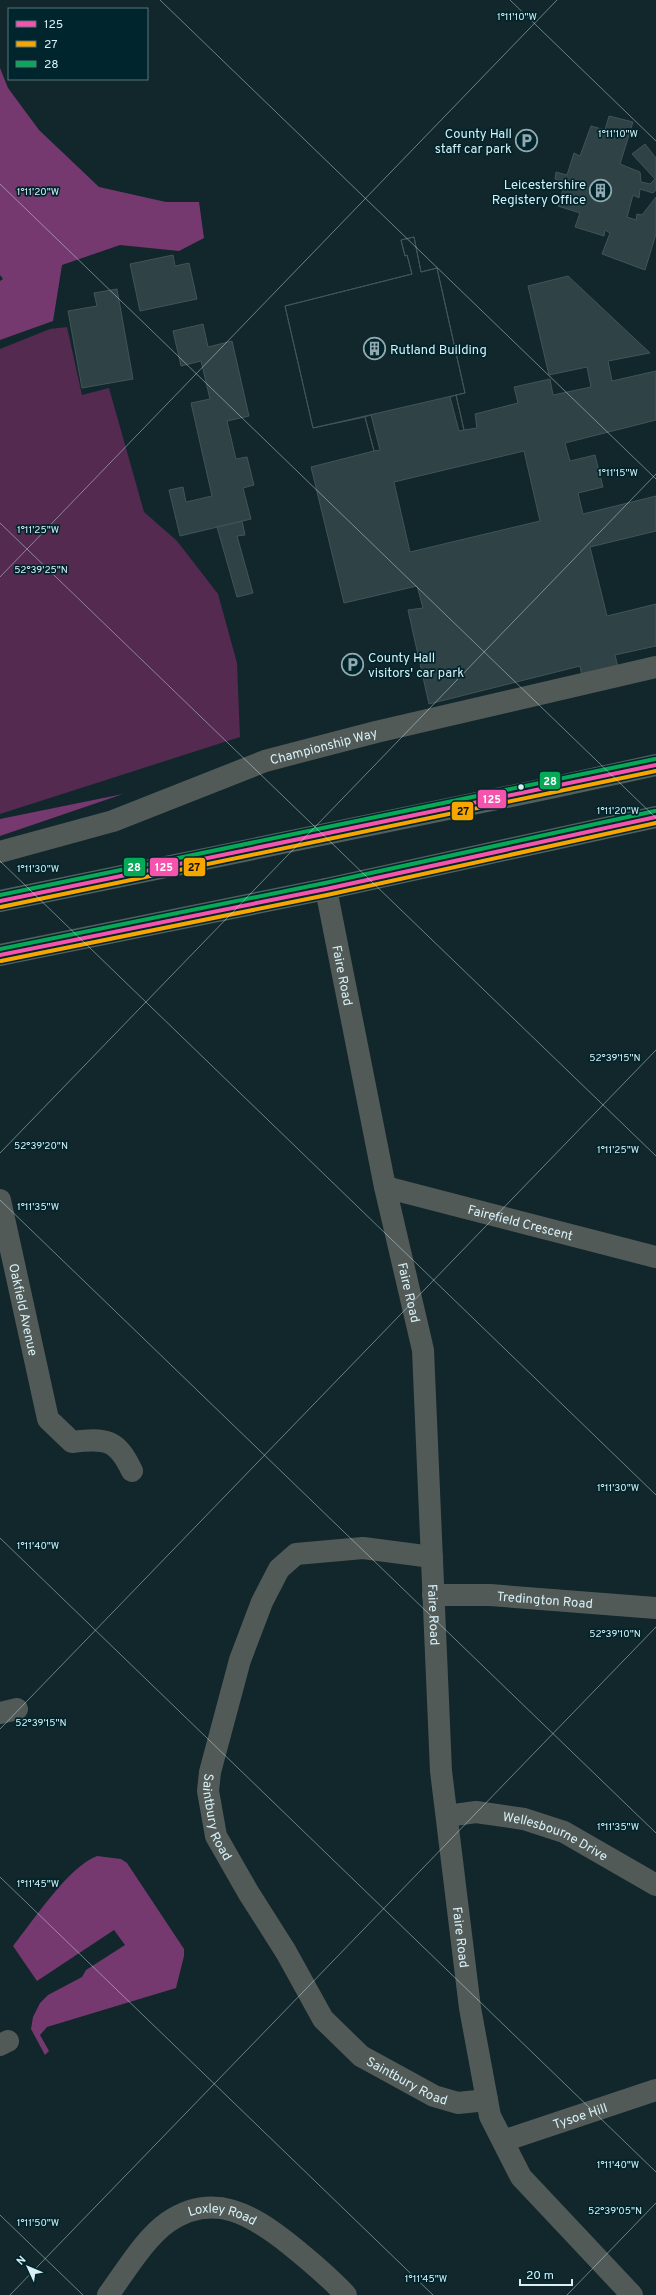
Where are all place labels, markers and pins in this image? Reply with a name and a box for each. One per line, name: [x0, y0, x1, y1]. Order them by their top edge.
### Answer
place label: County Hall staff car park: [435, 127, 512, 158]
parking icon: County Hall staff car park: [514, 127, 540, 153]
place label: Leicestershire Registery Office: [492, 178, 586, 209]
building icon: Leicestershire Registery Office: [588, 178, 614, 204]
building icon: Rutland Building: [362, 336, 388, 362]
place label: Rutland Building: [390, 343, 487, 359]
parking icon: County Hall visitors' car park: [340, 651, 366, 677]
place label: County Hall visitors' car park: [368, 651, 464, 682]
unlabelled marker: [516, 782, 526, 792]

